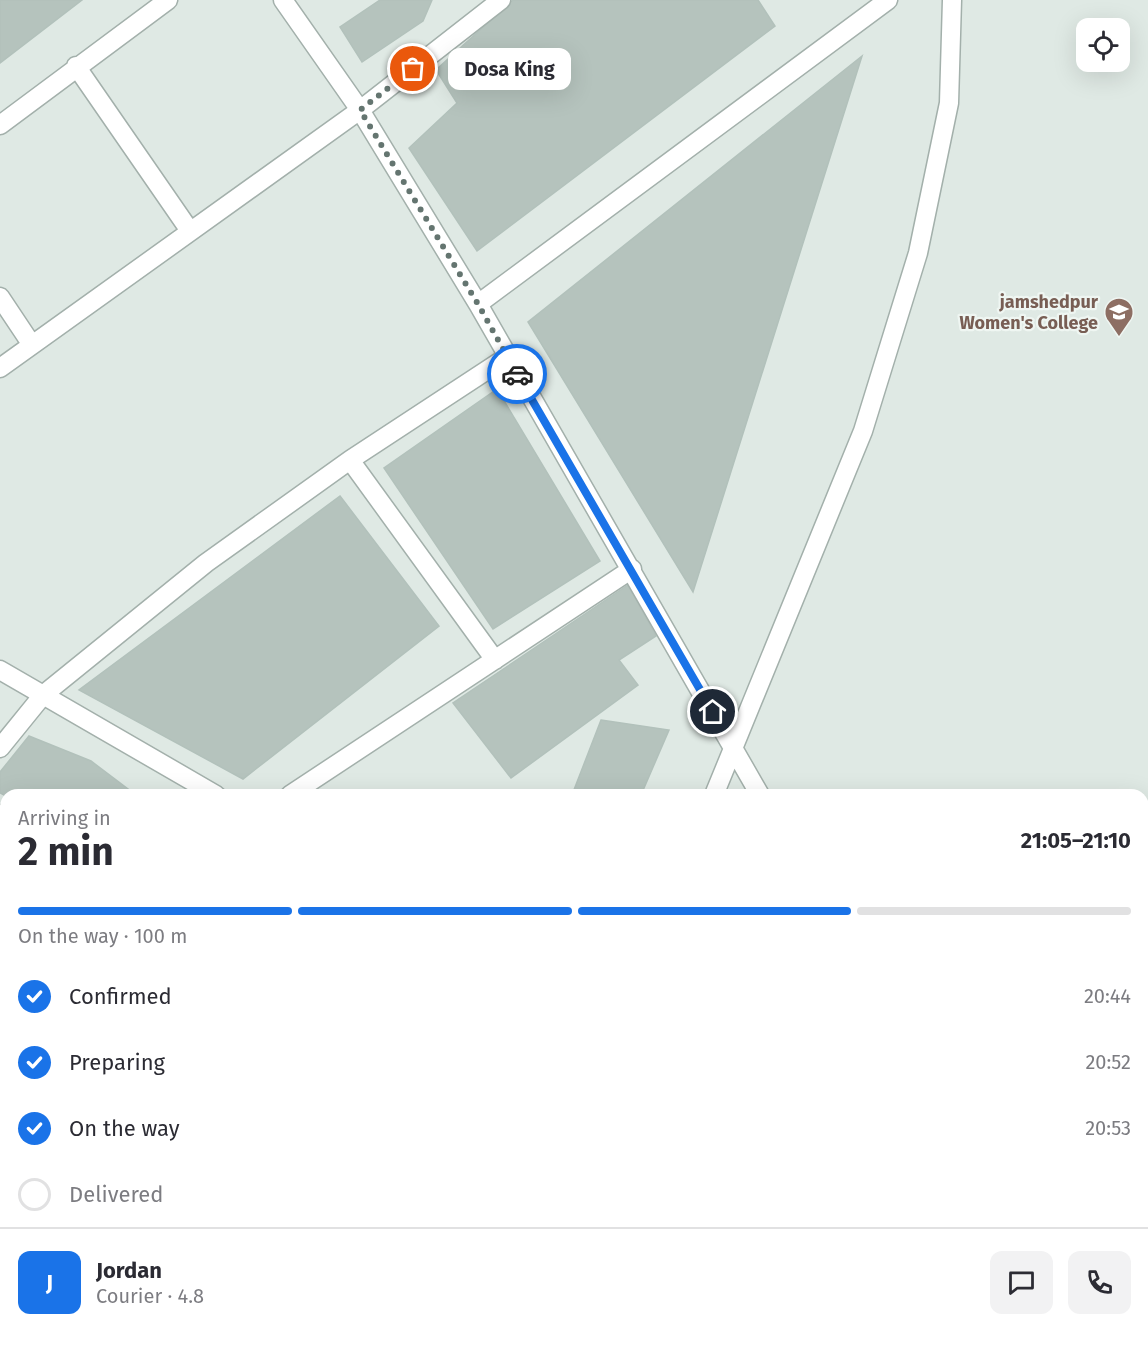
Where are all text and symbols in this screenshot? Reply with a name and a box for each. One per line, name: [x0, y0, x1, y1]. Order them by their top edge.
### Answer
map controls: [1076, 18, 1130, 72]
button: locate: [1076, 18, 1130, 72]
pin: [387, 43, 438, 94]
callout: Dosa King: [449, 48, 572, 90]
icon: bag: [396, 52, 429, 85]
text: Dosa King: [464, 57, 555, 81]
place label: jamshedpur Women's College: [960, 291, 1099, 334]
school or university icon: jamshedpur Women's College: [1103, 296, 1135, 338]
courier: [487, 344, 547, 404]
icon: car: [501, 358, 534, 391]
pin: [687, 686, 738, 737]
icon: home: [696, 695, 729, 728]
text: Arriving in: [18, 806, 111, 830]
text: 21:05–21:10: [1021, 827, 1131, 854]
text: 2 min: [18, 829, 114, 875]
text: On the way · 100 m: [18, 924, 187, 948]
icon: check: [18, 980, 51, 1013]
text: Confirmed: [69, 983, 172, 1010]
text: 20:44: [1084, 984, 1131, 1008]
icon: check: [18, 1046, 51, 1079]
text: Preparing: [69, 1049, 165, 1076]
text: 20:52: [1085, 1050, 1131, 1074]
icon: check: [18, 1112, 51, 1145]
text: On the way: [69, 1115, 180, 1142]
text: 20:53: [1085, 1116, 1131, 1140]
text: Delivered: [69, 1181, 164, 1208]
button: chat: [990, 1251, 1053, 1314]
button: phone: [1068, 1251, 1131, 1314]
text: Jordan: [96, 1257, 162, 1284]
text: J: [46, 1269, 53, 1296]
text: Courier · 4.8: [96, 1284, 204, 1308]

